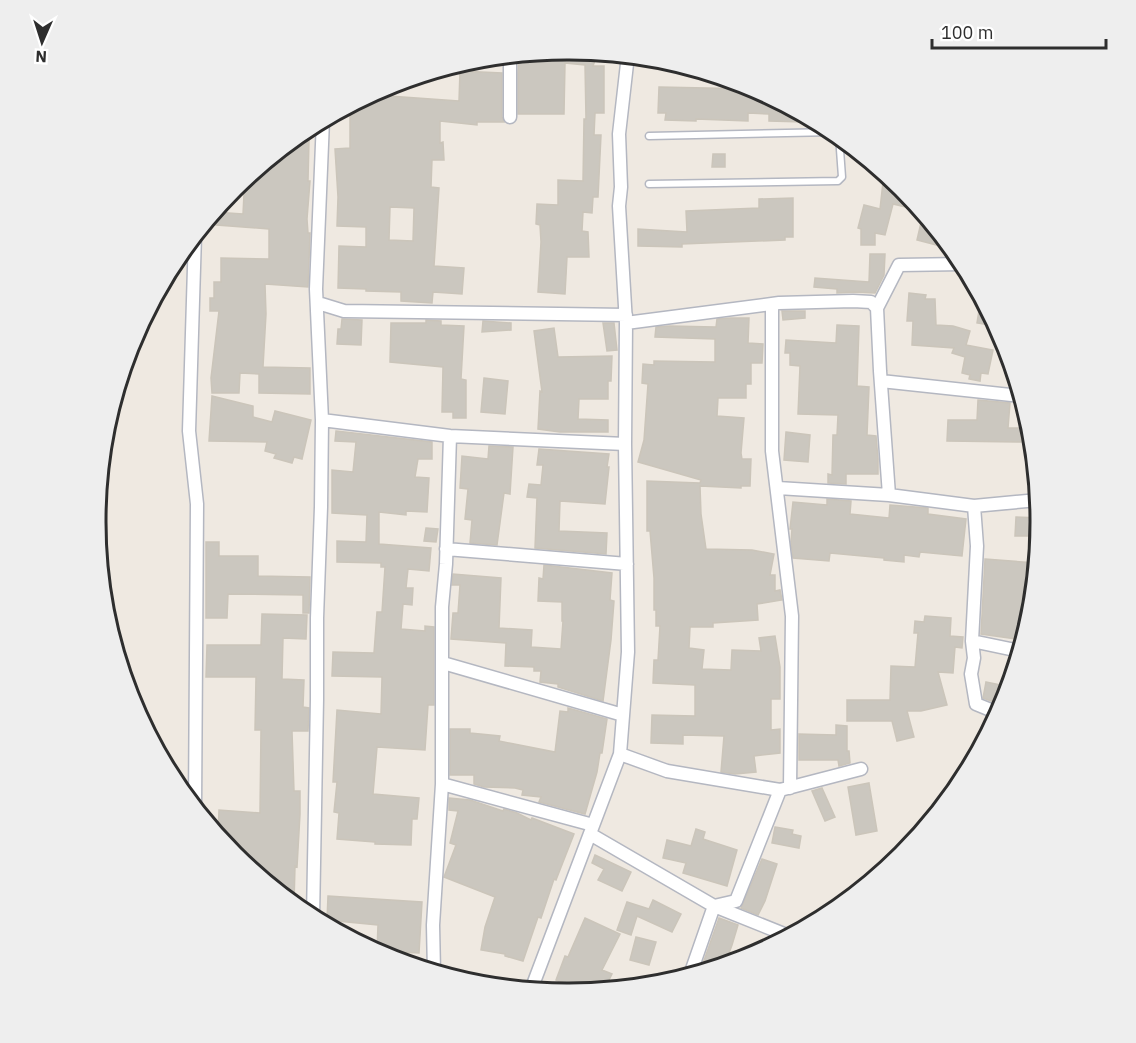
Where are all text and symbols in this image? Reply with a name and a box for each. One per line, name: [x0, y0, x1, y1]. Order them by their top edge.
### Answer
north arrow: [12, 12, 72, 72]
scale bar: [932, 12, 1106, 50]
text: 100 m: [941, 21, 993, 44]
text: N: [35, 47, 48, 67]

